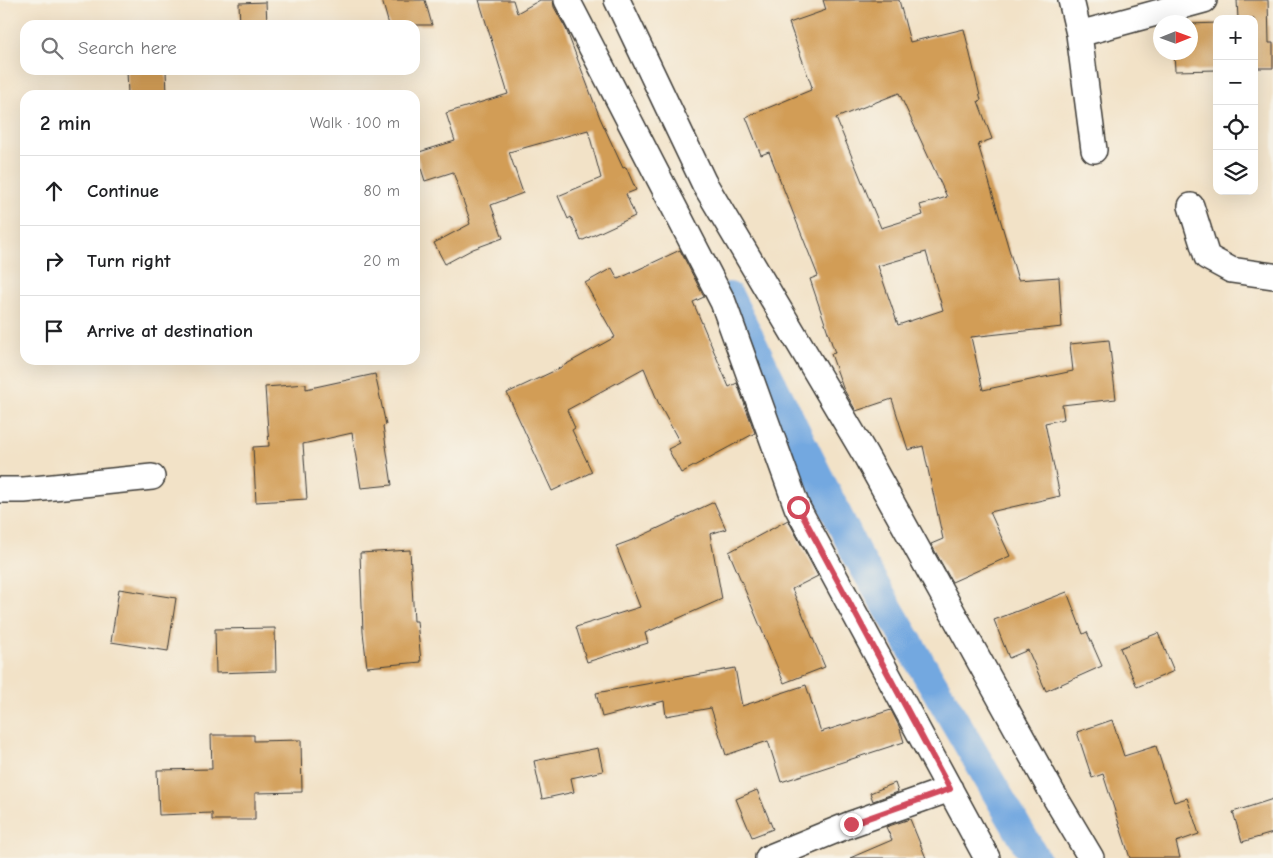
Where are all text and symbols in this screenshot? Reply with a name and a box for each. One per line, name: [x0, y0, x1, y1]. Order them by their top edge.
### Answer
north arrow: [1153, 15, 1198, 60]
map controls: [1213, 15, 1258, 195]
button: +: [1213, 15, 1258, 60]
search box: [20, 20, 420, 75]
icon: search: [38, 34, 66, 62]
text: Search here: [78, 37, 177, 59]
button: −: [1213, 60, 1258, 105]
button: locate: [1213, 105, 1258, 150]
text: 2 min: [40, 111, 91, 135]
text: Walk · 100 m: [310, 114, 400, 132]
button: layers: [1213, 150, 1258, 195]
icon: ahead: [40, 177, 68, 205]
text: Continue: [87, 180, 159, 202]
text: 80 m: [363, 182, 400, 200]
icon: right: [40, 247, 68, 275]
text: Turn right: [87, 250, 171, 272]
text: 20 m: [363, 252, 400, 270]
icon: arrive: [40, 317, 68, 345]
text: Arrive at destination: [87, 320, 253, 342]
route start: [787, 496, 810, 519]
route end: [840, 813, 863, 836]

